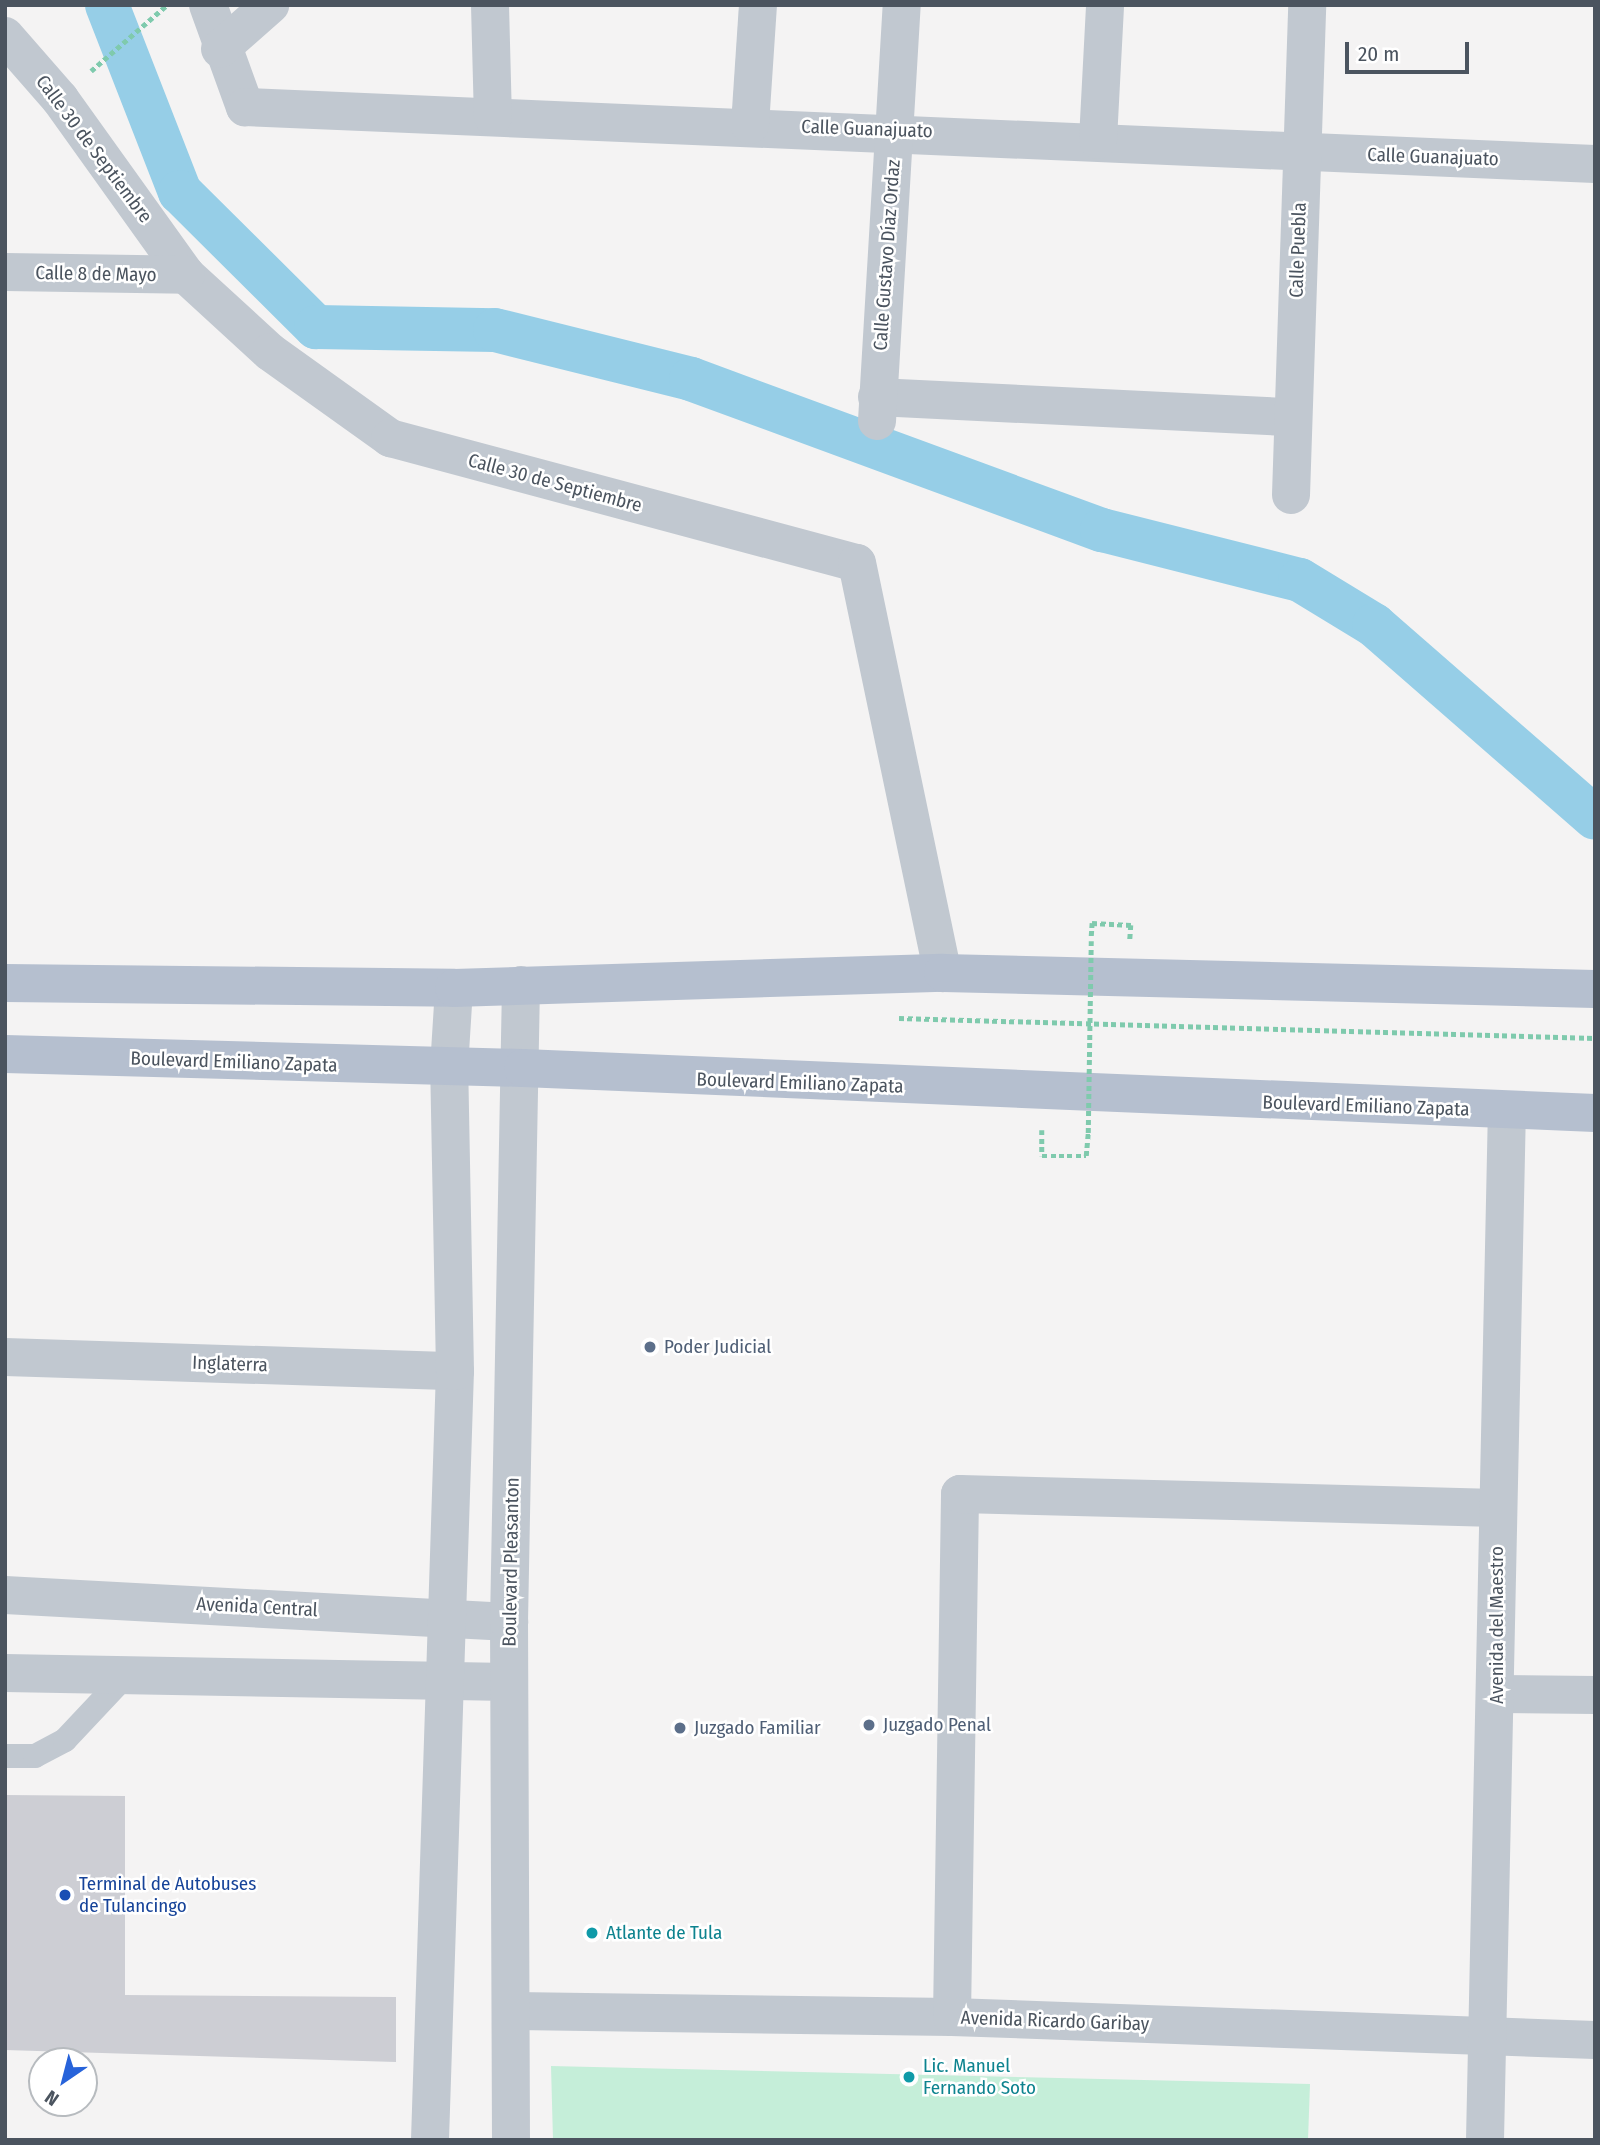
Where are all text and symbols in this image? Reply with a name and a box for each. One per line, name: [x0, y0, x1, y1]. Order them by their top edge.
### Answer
scale bar: [1348, 28, 1472, 72]
text: 20 m: [1358, 41, 1399, 67]
street label: Calle 30 de Septiembre: [31, 71, 157, 227]
street label: Calle Guanajuato: [801, 115, 933, 143]
street label: Calle Guanajuato: [1367, 143, 1499, 171]
street label: Calle Gustavo Díaz Ordaz: [869, 159, 905, 351]
street label: Calle Puebla: [1285, 202, 1311, 298]
street label: Calle 8 de Mayo: [35, 262, 157, 286]
street label: Calle 30 de Septiembre: [466, 449, 644, 517]
street label: Boulevard Emiliano Zapata: [130, 1047, 338, 1077]
street label: Boulevard Emiliano Zapata: [696, 1068, 904, 1098]
street label: Boulevard Emiliano Zapata: [1262, 1091, 1470, 1121]
place label: Poder Judicial: [664, 1336, 771, 1358]
marker: Poder Judicial: [642, 1339, 658, 1355]
street label: Inglaterra: [192, 1351, 268, 1377]
street label: Boulevard Pleasanton: [498, 1477, 524, 1647]
street label: Avenida del Maestro: [1486, 1546, 1508, 1704]
street label: Avenida Central: [196, 1592, 318, 1622]
place label: Juzgado Penal: [883, 1714, 991, 1736]
place label: Juzgado Familiar: [694, 1717, 821, 1739]
marker: Juzgado Penal: [861, 1717, 877, 1733]
marker: Juzgado Familiar: [672, 1720, 688, 1736]
place label: Terminal de Autobuses de Tulancingo: [79, 1873, 256, 1917]
marker: Terminal de Autobuses de Tulancingo: [57, 1887, 73, 1903]
place label: Atlante de Tula: [606, 1922, 722, 1944]
marker: Atlante de Tula: [584, 1925, 600, 1941]
street label: Avenida Ricardo Garibay: [960, 2006, 1150, 2036]
north arrow: [28, 2047, 98, 2117]
place label: Lic. Manuel Fernando Soto: [923, 2055, 1036, 2099]
marker: Lic. Manuel Fernando Soto: [901, 2069, 917, 2085]
text: N: [41, 2085, 63, 2111]

